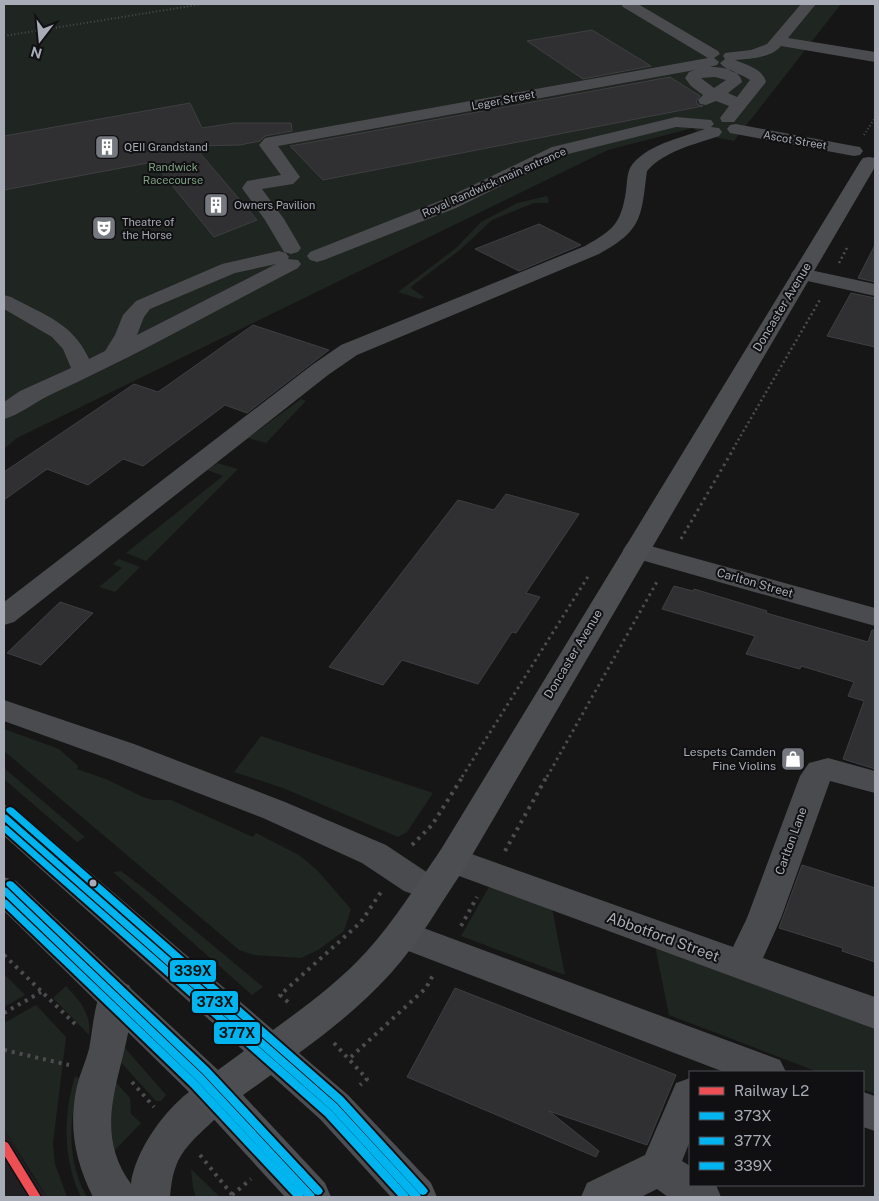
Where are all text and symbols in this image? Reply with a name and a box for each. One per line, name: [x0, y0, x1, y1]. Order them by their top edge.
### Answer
north arrow: [15, 15, 65, 65]
text: N: [29, 43, 44, 62]
street label: Leger Street: [470, 88, 536, 112]
street label: Ascot Street: [762, 129, 828, 151]
building icon: QEII Grandstand: [94, 134, 120, 160]
place label: QEII Grandstand: [124, 141, 208, 153]
street label: Royal Randwick main entrance: [420, 145, 568, 219]
park label: Randwick Racecourse: [143, 161, 203, 186]
building icon: Owners Pavilion: [203, 192, 229, 218]
place label: Owners Pavilion: [234, 199, 315, 211]
theatre icon: Theatre of the Horse: [91, 215, 117, 241]
place label: Theatre of the Horse: [122, 216, 175, 241]
street label: Doncaster Avenue: [750, 260, 814, 354]
street label: Carlton Street: [715, 565, 795, 601]
street label: Doncaster Avenue: [541, 607, 605, 701]
place label: Lespets Camden Fine Violins: [683, 745, 776, 773]
shop icon: Lespets Camden Fine Violins: [780, 746, 806, 772]
street label: Carlton Lane: [772, 805, 810, 877]
unlabelled marker: [88, 878, 98, 888]
street label: Abbotford Street: [605, 908, 722, 965]
line badge: 339X: [169, 959, 217, 983]
text: 339X: [174, 963, 212, 979]
line badge: 373X: [191, 990, 239, 1014]
text: 373X: [196, 994, 234, 1010]
line badge: 377X: [213, 1021, 261, 1045]
text: 377X: [219, 1025, 255, 1041]
legend: [689, 1071, 864, 1186]
text: Railway L2: [734, 1082, 809, 1099]
text: 373X: [734, 1107, 772, 1124]
text: 377X: [734, 1132, 772, 1149]
text: 339X: [734, 1157, 772, 1174]

